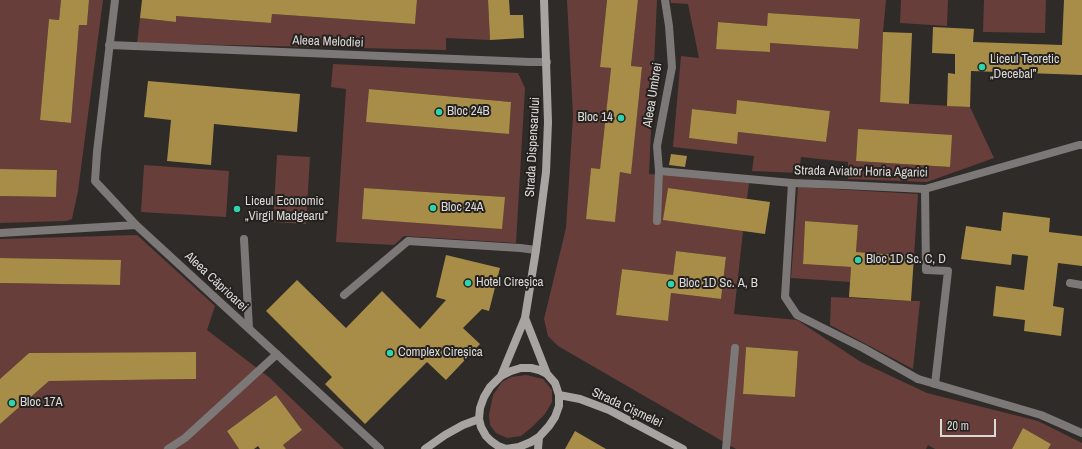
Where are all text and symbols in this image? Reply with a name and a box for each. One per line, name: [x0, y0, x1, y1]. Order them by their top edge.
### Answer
street label: Aleea Melodiei: [292, 33, 364, 51]
place label: Liceul Teoretic „Decebal”: [990, 52, 1059, 83]
street label: Aleea Umbrei: [640, 62, 666, 128]
marker: Liceul Teoretic „Decebal”: [977, 62, 987, 72]
street label: Strada Dispensarului: [523, 97, 543, 197]
place label: Bloc 24B: [447, 104, 490, 120]
marker: Bloc 24B: [434, 107, 444, 117]
place label: Bloc 14: [577, 110, 613, 126]
marker: Bloc 14: [616, 113, 626, 123]
street label: Strada Aviator Horia Agarici: [794, 163, 928, 181]
place label: Liceul Economic „Virgil Madgearu”: [245, 194, 328, 225]
place label: Bloc 24A: [441, 200, 484, 216]
marker: Bloc 24A: [428, 203, 438, 213]
marker: Liceul Economic „Virgil Madgearu”: [232, 204, 242, 214]
street label: Aleea Căprioarei: [181, 249, 251, 315]
place label: Bloc 1D Sc. C, D: [866, 252, 946, 268]
marker: Bloc 1D Sc. C, D: [853, 255, 863, 265]
place label: Hotel Cireșica: [476, 275, 544, 291]
place label: Bloc 1D Sc. A, B: [679, 276, 758, 292]
marker: Hotel Cireșica: [463, 278, 473, 288]
marker: Bloc 1D Sc. A, B: [666, 279, 676, 289]
place label: Complex Cireșica: [398, 345, 483, 361]
marker: Complex Cireșica: [385, 348, 395, 358]
street label: Strada Cișmelei: [589, 385, 665, 431]
place label: Bloc 17A: [20, 395, 63, 411]
marker: Bloc 17A: [7, 398, 17, 408]
scale bar: [942, 411, 998, 437]
text: 20 m: [947, 418, 969, 434]

